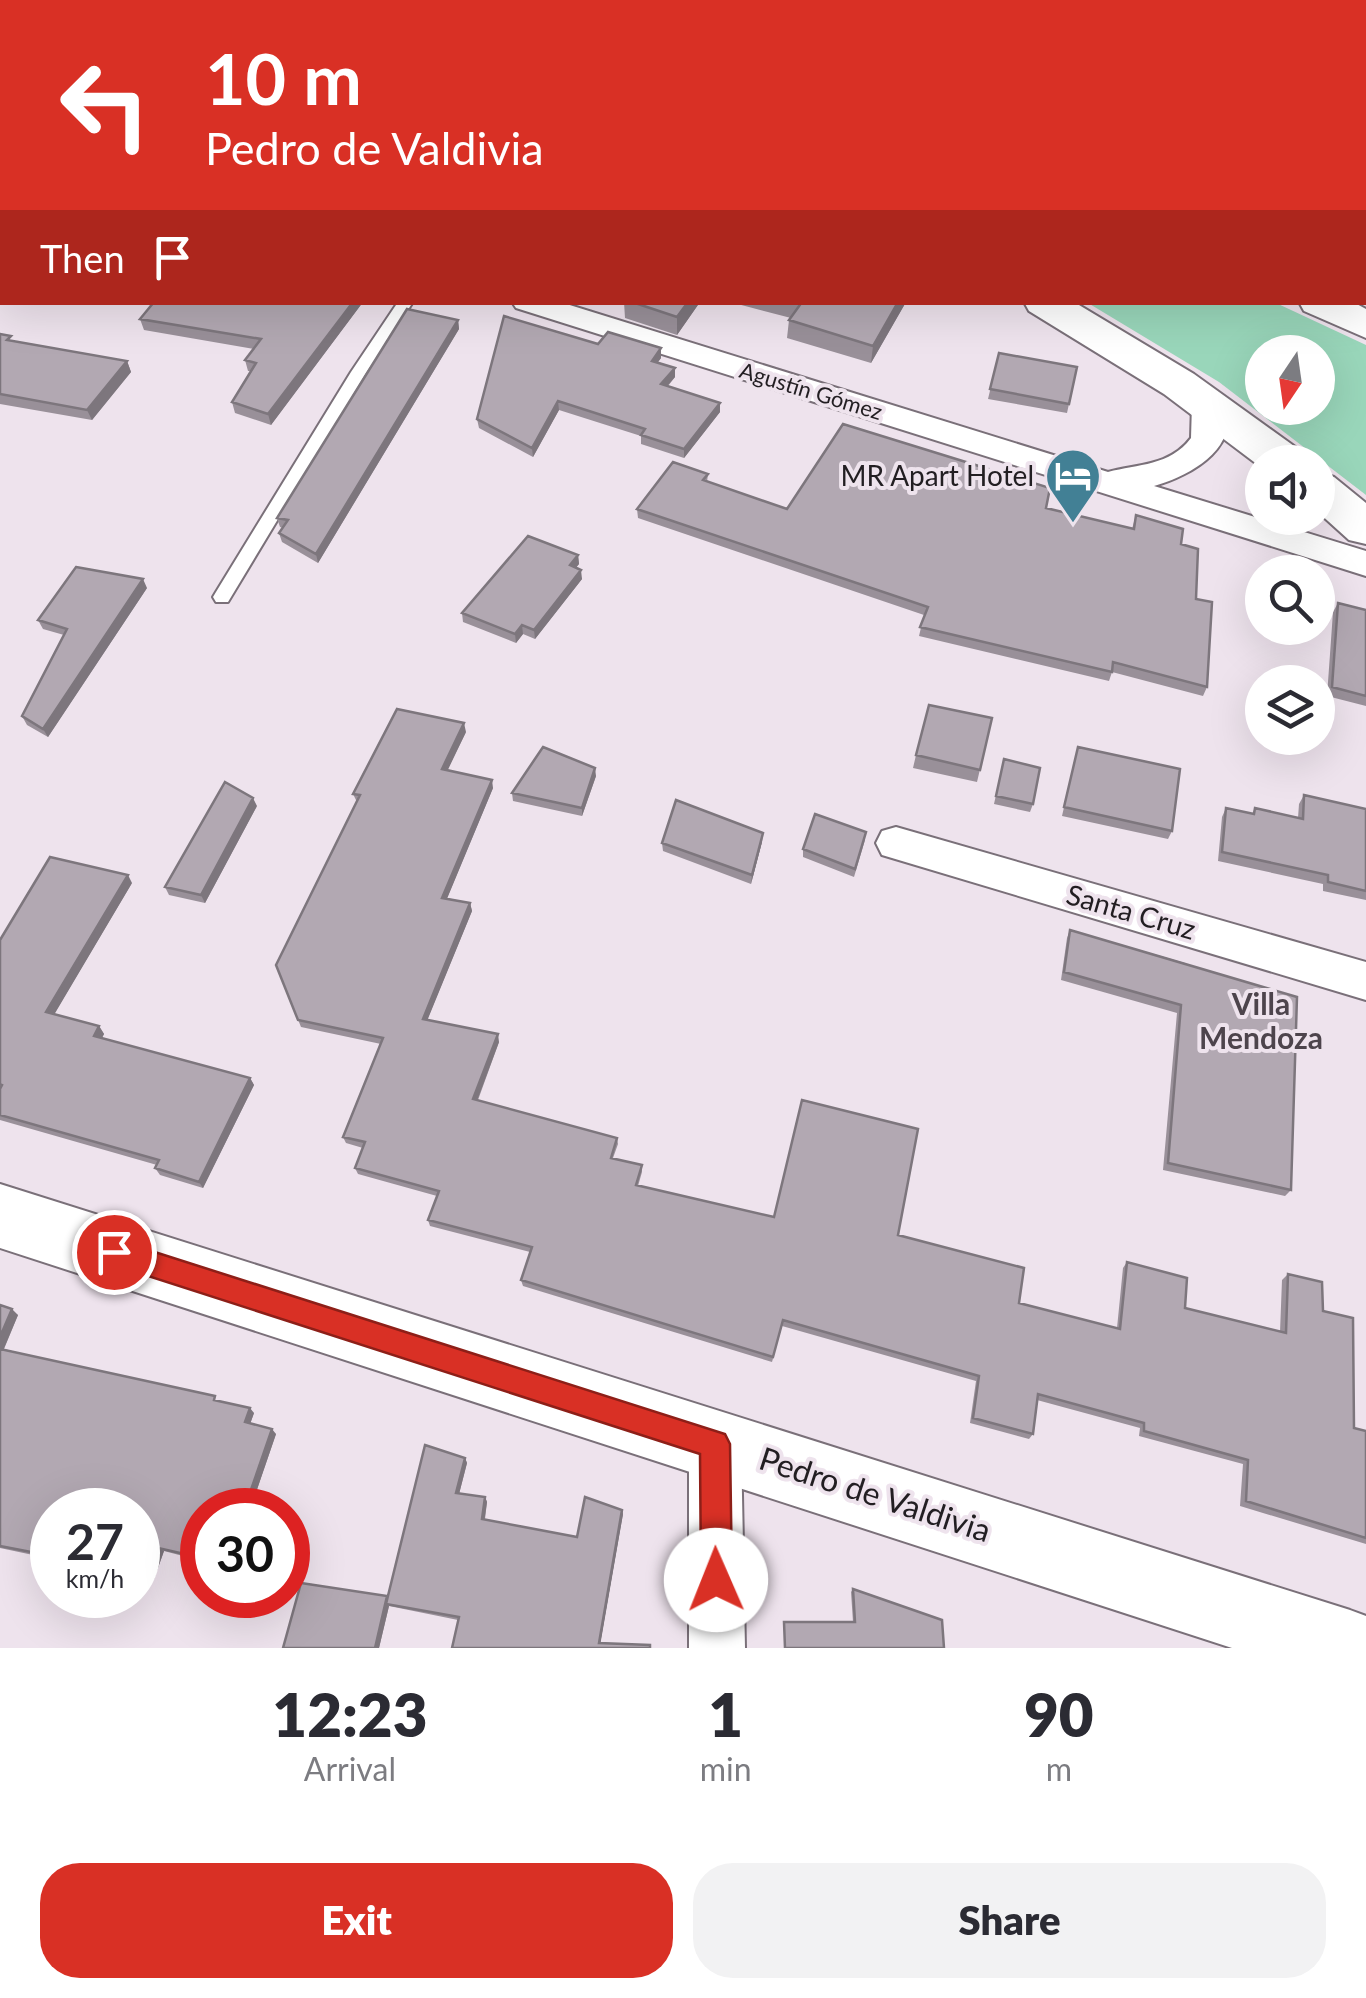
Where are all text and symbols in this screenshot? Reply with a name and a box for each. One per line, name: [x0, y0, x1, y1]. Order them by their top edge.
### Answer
text: 10 m: [205, 36, 362, 120]
icon: left: [40, 40, 170, 170]
text: Pedro de Valdivia: [205, 121, 544, 175]
icon: arrive: [145, 230, 200, 285]
text: Then: [40, 235, 125, 281]
north arrow: [1245, 335, 1335, 425]
map controls: [1245, 335, 1335, 755]
street label: Agustín Gómez: [737, 356, 886, 425]
button: sound: [1245, 445, 1335, 535]
hotel icon: MR Apart Hotel: [1043, 446, 1103, 525]
place label: MR Apart Hotel: [840, 458, 1034, 492]
button: search: [1245, 555, 1335, 645]
button: layers: [1245, 665, 1335, 755]
street label: Santa Cruz: [1063, 876, 1200, 946]
district label: Villa Mendoza: [1199, 985, 1323, 1055]
pin: [72, 1210, 157, 1295]
icon: arrive: [87, 1225, 142, 1280]
street label: Pedro de Valdivia: [755, 1438, 996, 1549]
speed limit sign: 30: [180, 1488, 310, 1618]
text: 27: [66, 1511, 124, 1571]
position arrow: [664, 1528, 768, 1632]
text: km/h: [66, 1563, 124, 1593]
text: 12:23: [272, 1678, 427, 1750]
text: 1: [708, 1678, 743, 1750]
text: 90: [1024, 1678, 1094, 1750]
text: Arrival: [304, 1749, 396, 1788]
text: min: [700, 1749, 752, 1788]
text: m: [1046, 1749, 1072, 1788]
button: Exit: [40, 1863, 673, 1978]
button: Share: [693, 1863, 1326, 1978]

